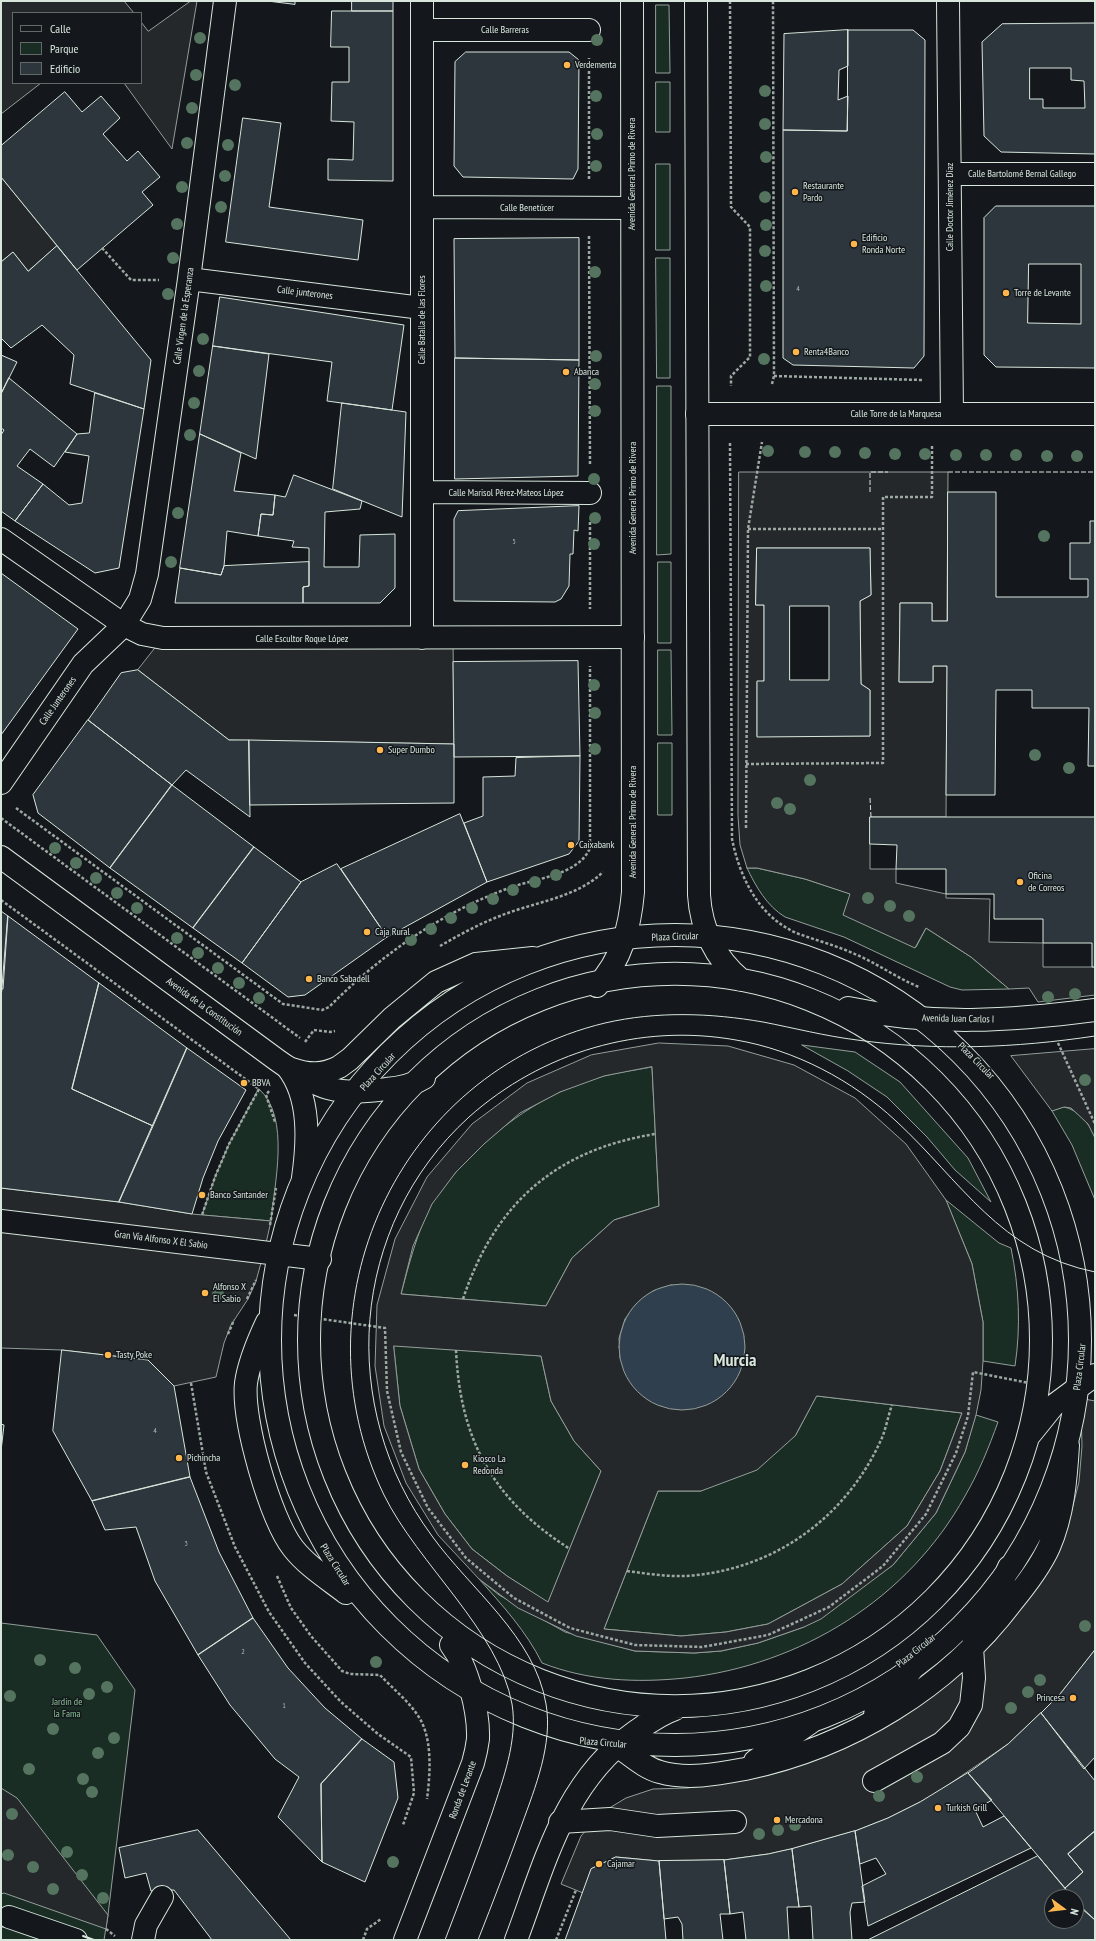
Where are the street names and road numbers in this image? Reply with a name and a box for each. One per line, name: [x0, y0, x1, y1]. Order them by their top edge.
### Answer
street label: Calle Barreras: [481, 24, 529, 36]
street label: Avenida General Primo de Rivera: [626, 118, 638, 230]
street label: Calle Doctor Jiménez Díaz: [944, 163, 956, 251]
street label: Calle Bartolomé Bernal Gallego: [968, 168, 1076, 180]
street label: Calle Benetúcer: [500, 202, 554, 214]
street label: Calle Virgen de la Esperanza: [171, 267, 197, 365]
street label: Calle Batalla de las Flores: [416, 275, 428, 365]
street label: Calle junterones: [276, 284, 334, 302]
street label: Calle Torre de la Marquesa: [850, 408, 942, 420]
street label: Avenida General Primo de Rivera: [627, 442, 639, 554]
street label: Calle Marisol Pérez-Mateos López: [448, 487, 564, 499]
street label: Calle Escultor Roque López: [256, 633, 348, 645]
street label: Calle Junterones: [37, 675, 79, 727]
street label: Avenida General Primo de Rivera: [627, 766, 639, 878]
street label: Plaza Circular: [651, 930, 699, 944]
street label: Avenida de la Constitución: [164, 975, 244, 1039]
street label: Avenida Juan Carlos I: [922, 1012, 994, 1026]
street label: Plaza Circular: [955, 1040, 997, 1082]
street label: Plaza Circular: [358, 1051, 398, 1093]
street label: Gran Vía Alfonso X El Sabio: [114, 1228, 208, 1252]
street label: Plaza Circular: [1071, 1343, 1089, 1391]
street label: Plaza Circular: [317, 1542, 353, 1588]
street label: Plaza Circular: [894, 1632, 938, 1670]
street label: Plaza Circular: [579, 1735, 627, 1751]
street label: Ronda de Levante: [447, 1759, 479, 1821]

